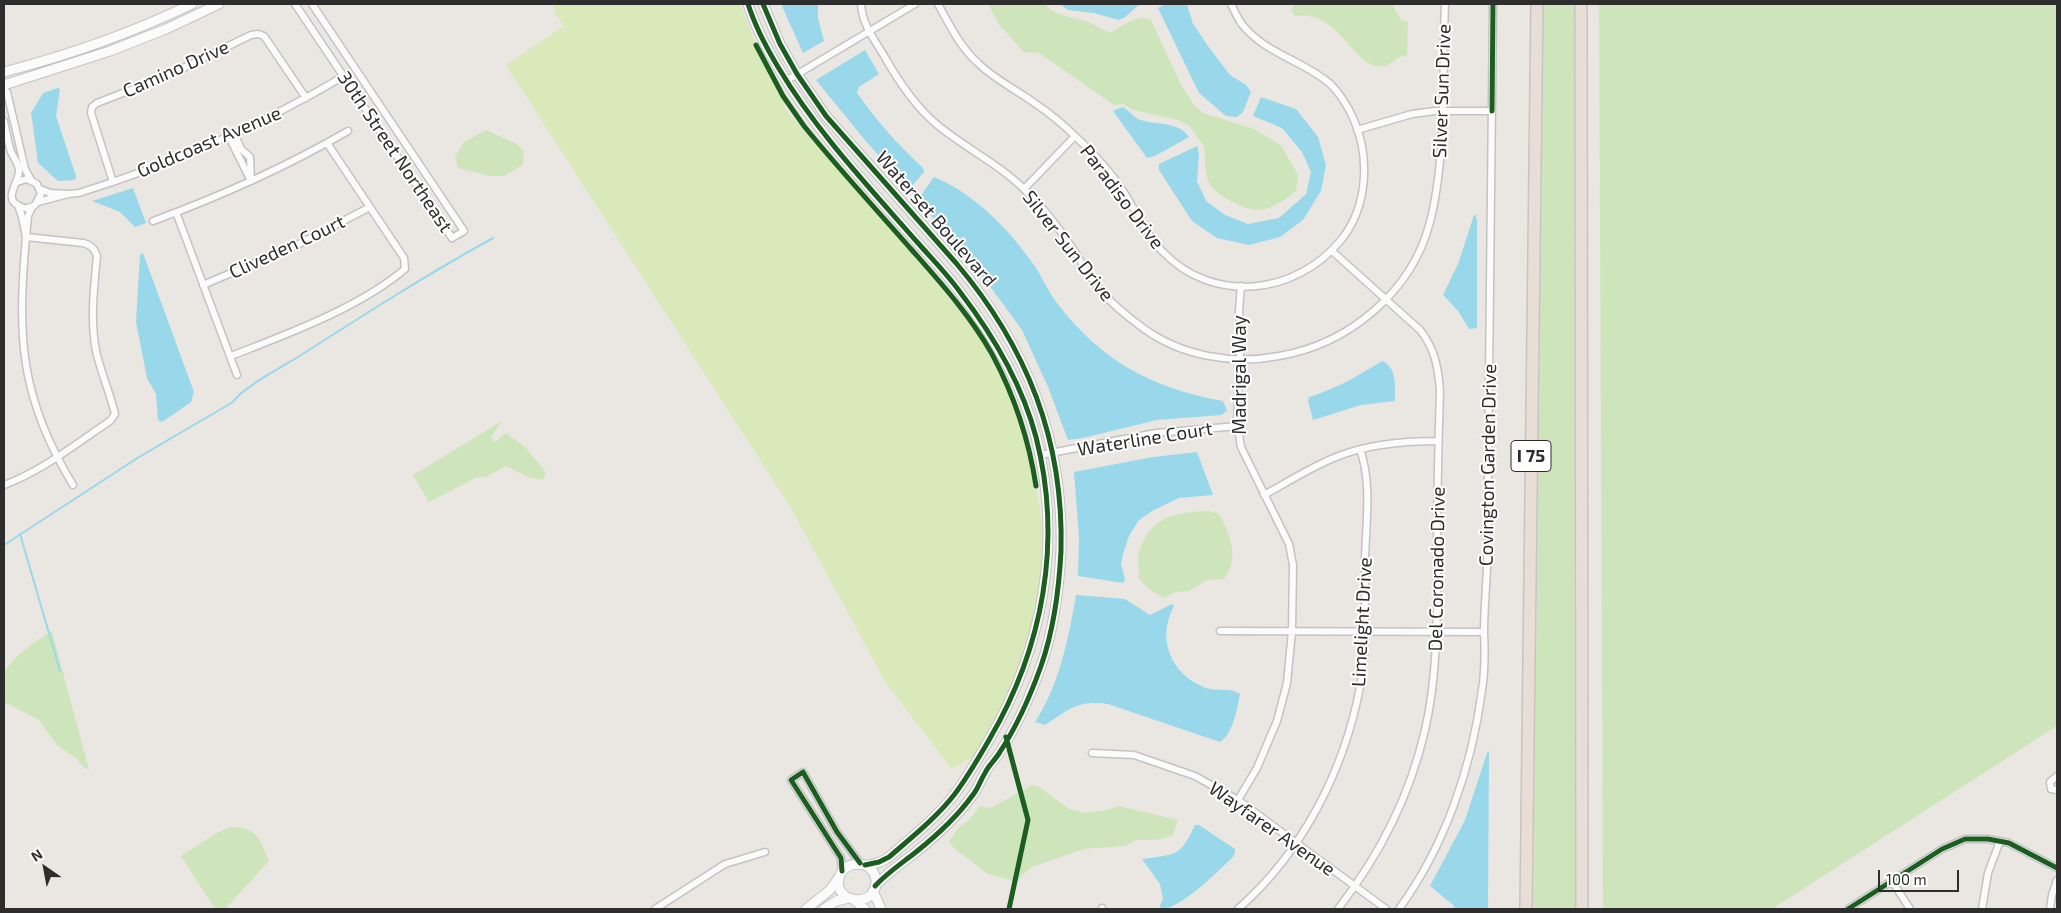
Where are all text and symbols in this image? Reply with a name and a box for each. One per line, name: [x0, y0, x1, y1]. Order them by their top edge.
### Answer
street label: Silver Sun Drive: [1428, 23, 1456, 159]
street label: Camino Drive: [119, 35, 233, 103]
street label: 30th Street Northeast: [333, 67, 457, 237]
street label: Goldcoast Avenue: [133, 101, 285, 183]
street label: Paradiso Drive: [1075, 140, 1169, 254]
street label: Waterset Boulevard: [871, 146, 1001, 292]
street label: Silver Sun Drive: [1018, 186, 1118, 306]
street label: Cliveden Court: [226, 210, 348, 284]
street label: Madrigal Way: [1229, 315, 1251, 435]
street label: Covington Garden Drive: [1475, 364, 1501, 566]
street label: Waterline Court: [1076, 417, 1214, 461]
road number: I 75: [1511, 441, 1551, 472]
street label: Del Coronado Drive: [1424, 486, 1450, 652]
street label: Limelight Drive: [1347, 557, 1377, 687]
street label: Wayfarer Avenue: [1204, 777, 1340, 881]
north arrow: [20, 843, 70, 893]
text: N: [28, 845, 45, 865]
scale bar: [1881, 860, 1962, 892]
text: 100 m: [1886, 870, 1927, 888]

